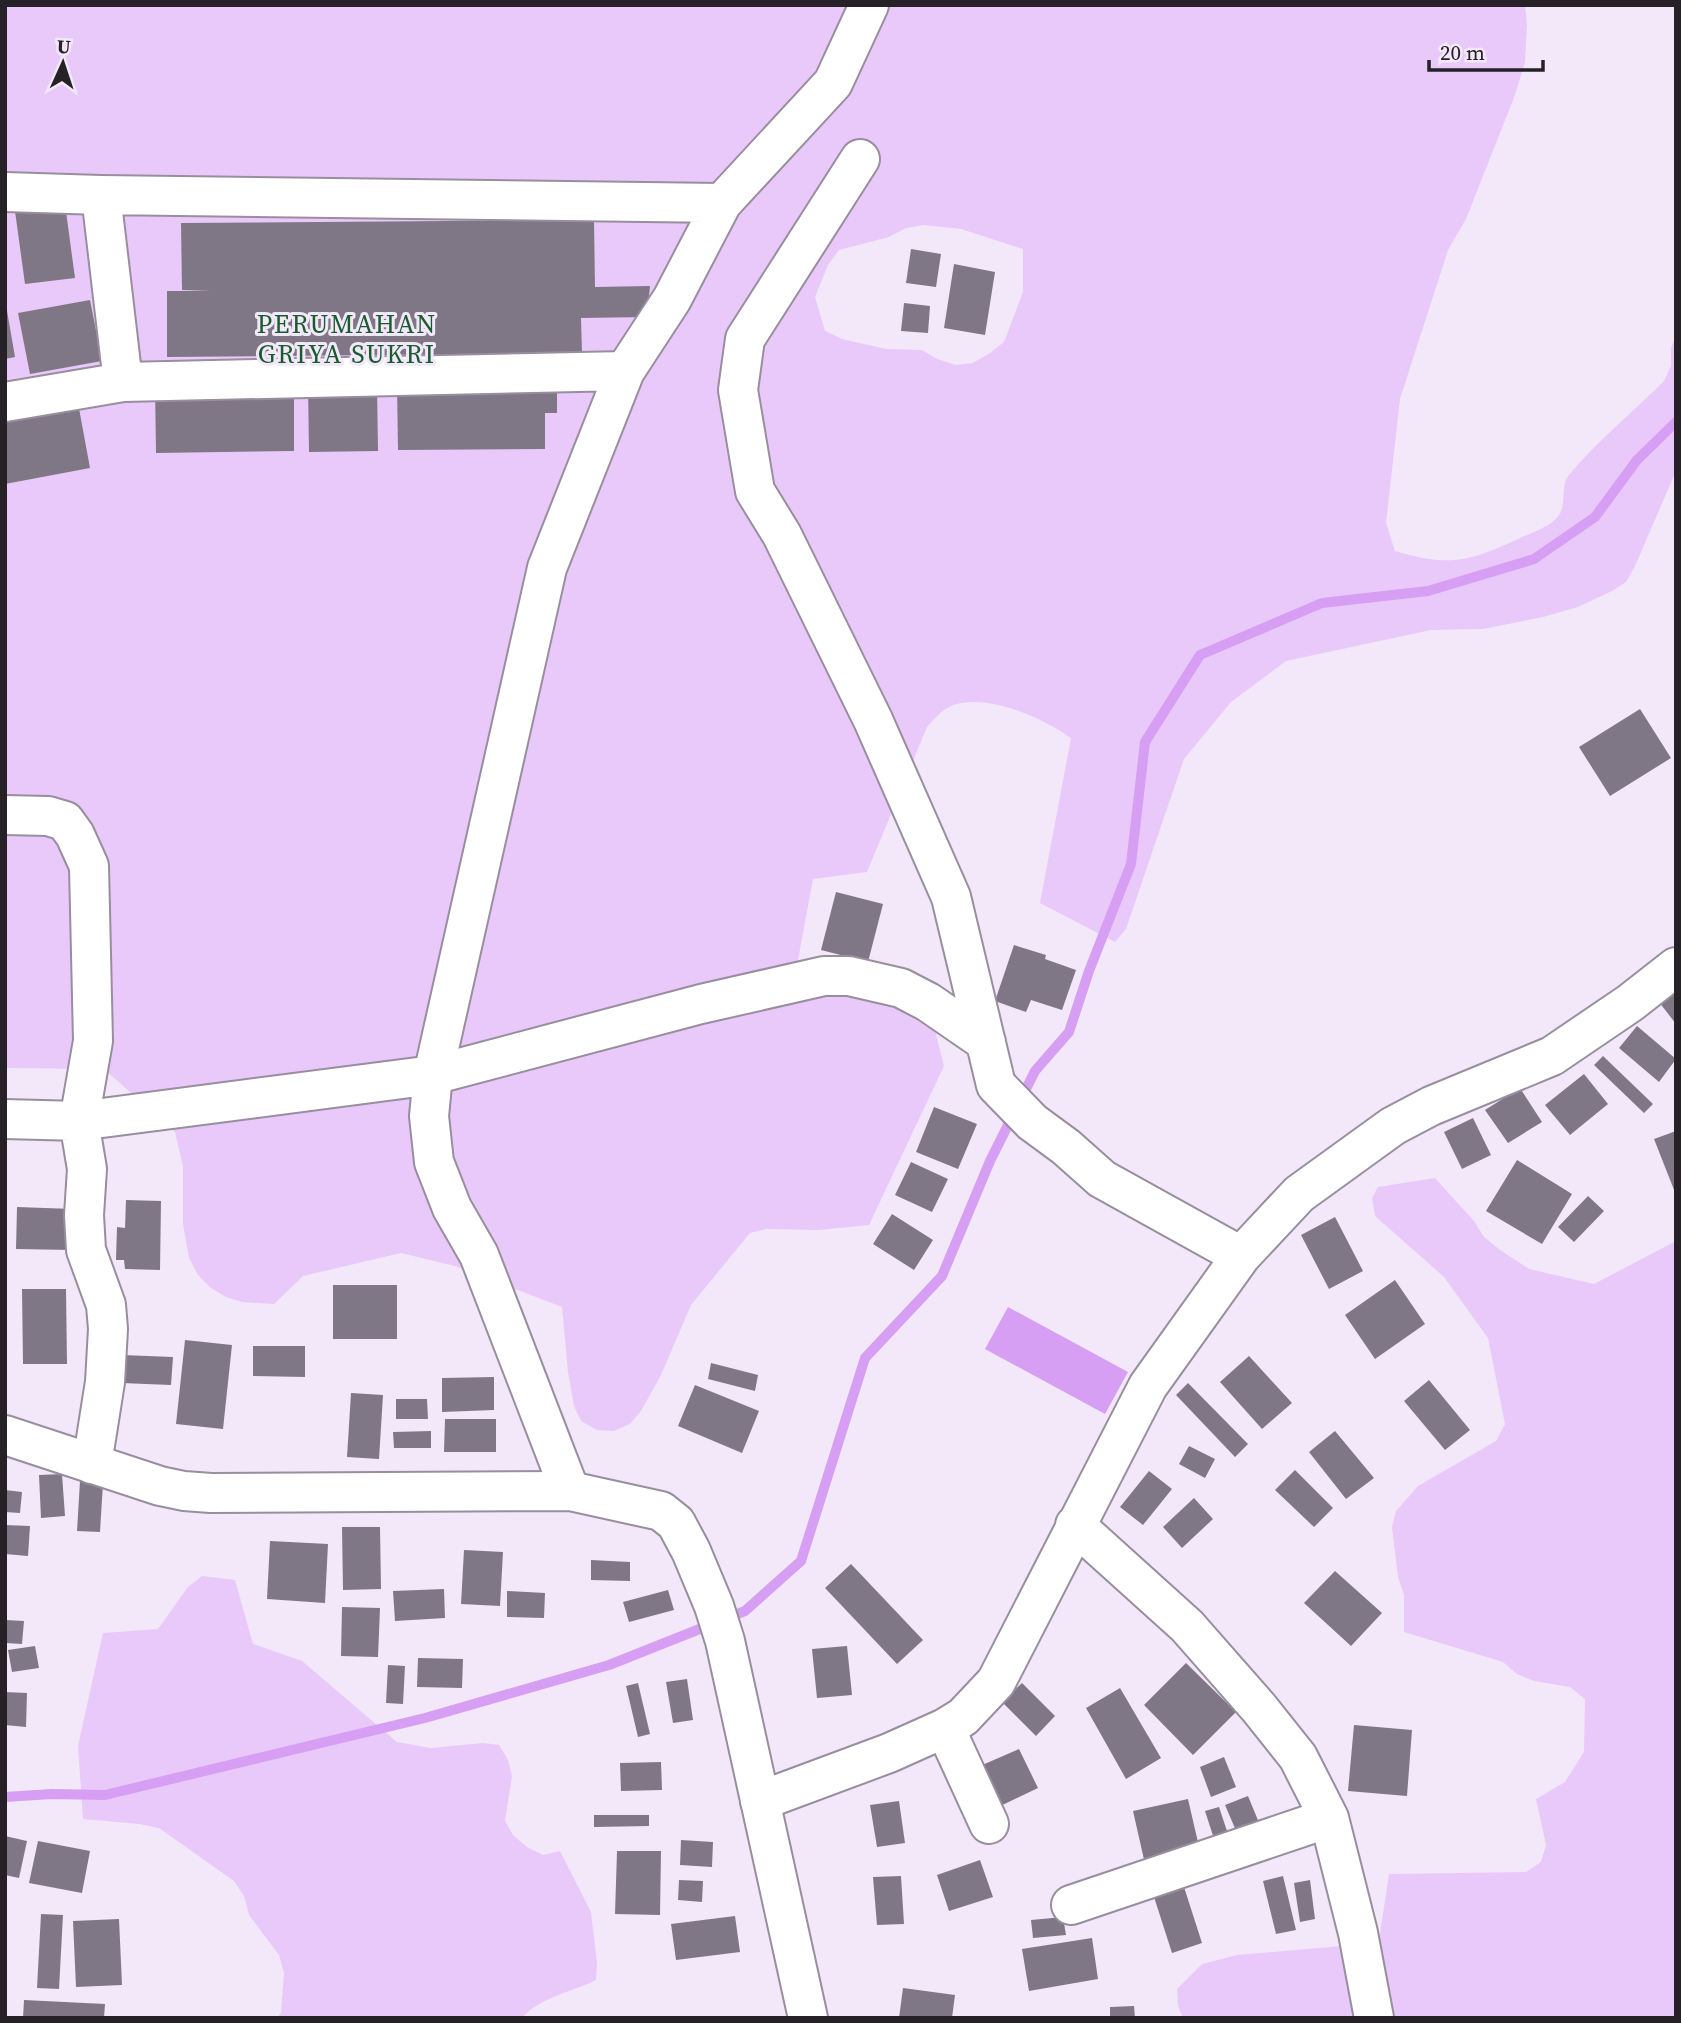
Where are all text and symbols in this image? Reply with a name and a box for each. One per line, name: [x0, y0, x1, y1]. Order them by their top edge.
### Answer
north arrow: [28, 28, 98, 98]
scale bar: [1429, 28, 1543, 72]
text: U: [56, 33, 72, 59]
text: 20 m: [1440, 38, 1485, 67]
district label: PERUMAHAN GRIYA SUKRI: [257, 306, 437, 372]

